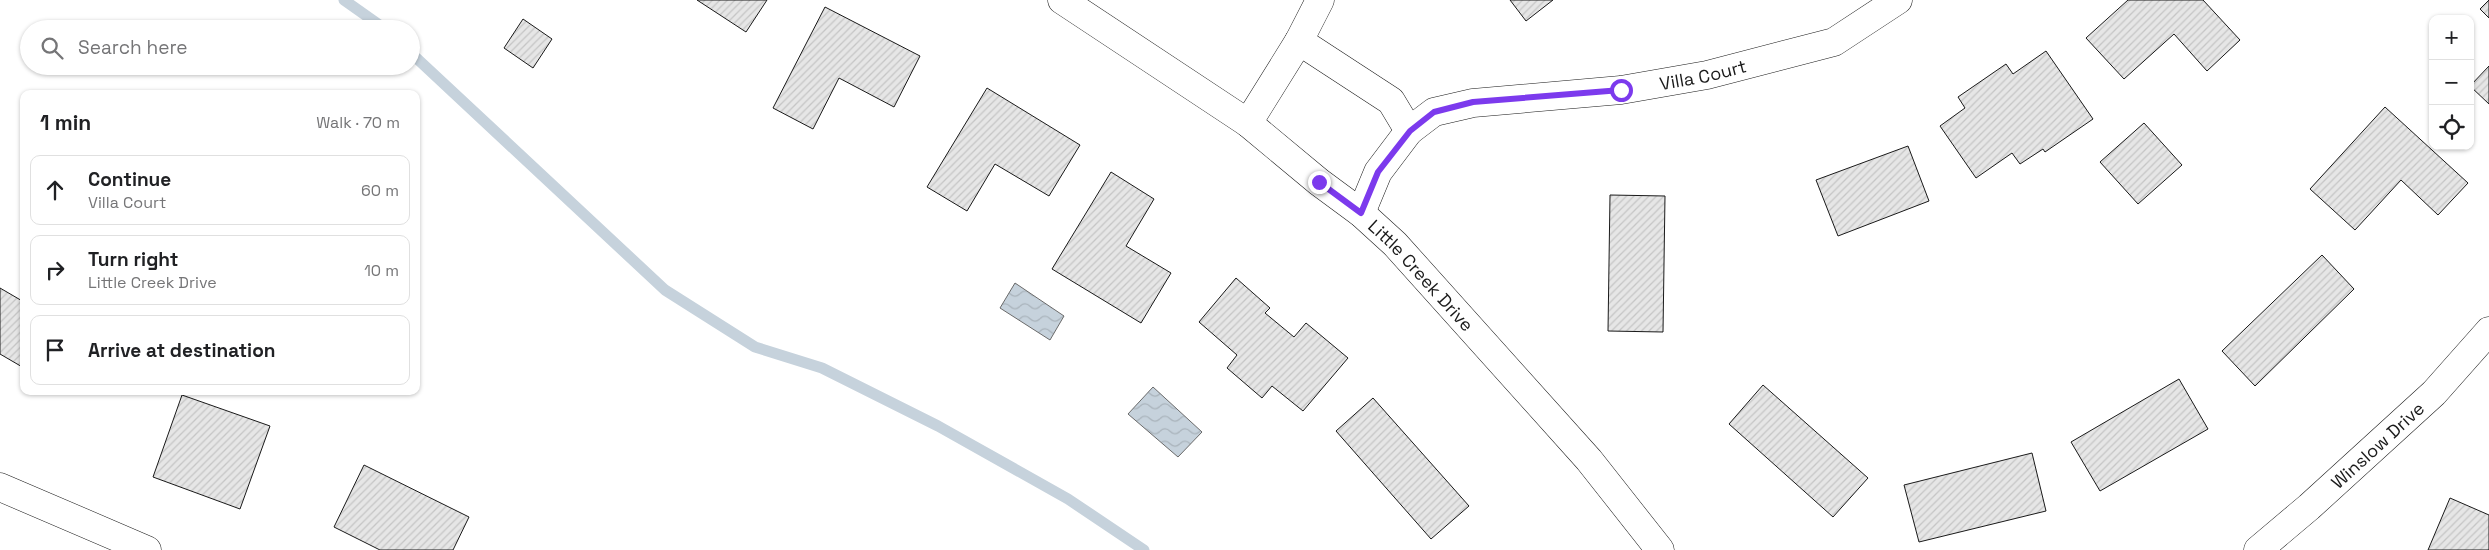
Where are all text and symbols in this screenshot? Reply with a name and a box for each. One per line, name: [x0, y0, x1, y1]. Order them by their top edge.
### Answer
map controls: [2429, 15, 2474, 150]
button: +: [2429, 15, 2474, 60]
search box: [20, 20, 420, 75]
icon: search: [38, 34, 66, 62]
text: Search here: [78, 35, 188, 60]
street label: Villa Court: [1658, 54, 1749, 95]
button: −: [2429, 60, 2474, 105]
route start: [1610, 79, 1633, 102]
button: locate: [2429, 105, 2474, 150]
text: 1 min: [40, 109, 91, 136]
text: Walk · 70 m: [316, 112, 400, 133]
text: Continue: [88, 167, 171, 192]
route end: [1308, 171, 1331, 194]
icon: ahead: [41, 176, 69, 204]
text: 60 m: [361, 180, 399, 201]
text: Villa Court: [88, 192, 166, 213]
street label: Little Creek Drive: [1364, 214, 1479, 336]
text: Turn right: [88, 247, 178, 272]
icon: right: [41, 256, 69, 284]
text: 10 m: [364, 260, 399, 281]
text: Little Creek Drive: [88, 272, 217, 293]
icon: arrive: [41, 336, 69, 364]
text: Arrive at destination: [88, 338, 276, 363]
street label: Winslow Drive: [2326, 396, 2429, 493]

